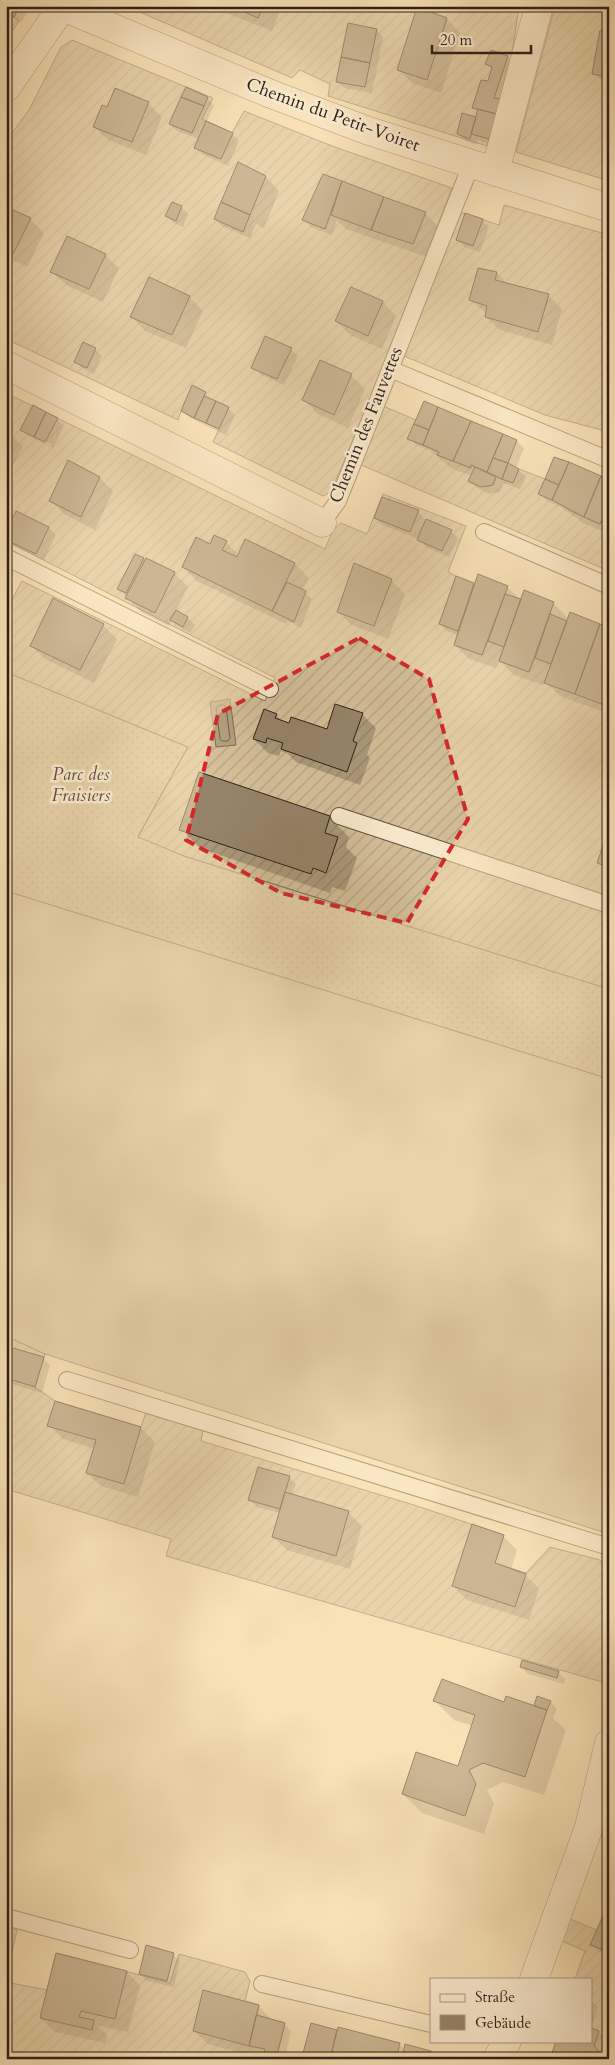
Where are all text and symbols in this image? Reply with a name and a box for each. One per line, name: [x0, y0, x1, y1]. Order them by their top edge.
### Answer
scale bar: [432, 22, 531, 54]
text: 20 m: [440, 30, 472, 50]
street label: Chemin du Petit-Voiret: [243, 72, 424, 158]
street label: Chemin des Fauvettes: [323, 343, 409, 507]
park label: Parc des Fraisiers: [52, 762, 110, 808]
legend: [430, 1978, 592, 2042]
text: Straße: [475, 1987, 515, 2007]
text: Gebäude: [475, 2013, 532, 2033]

